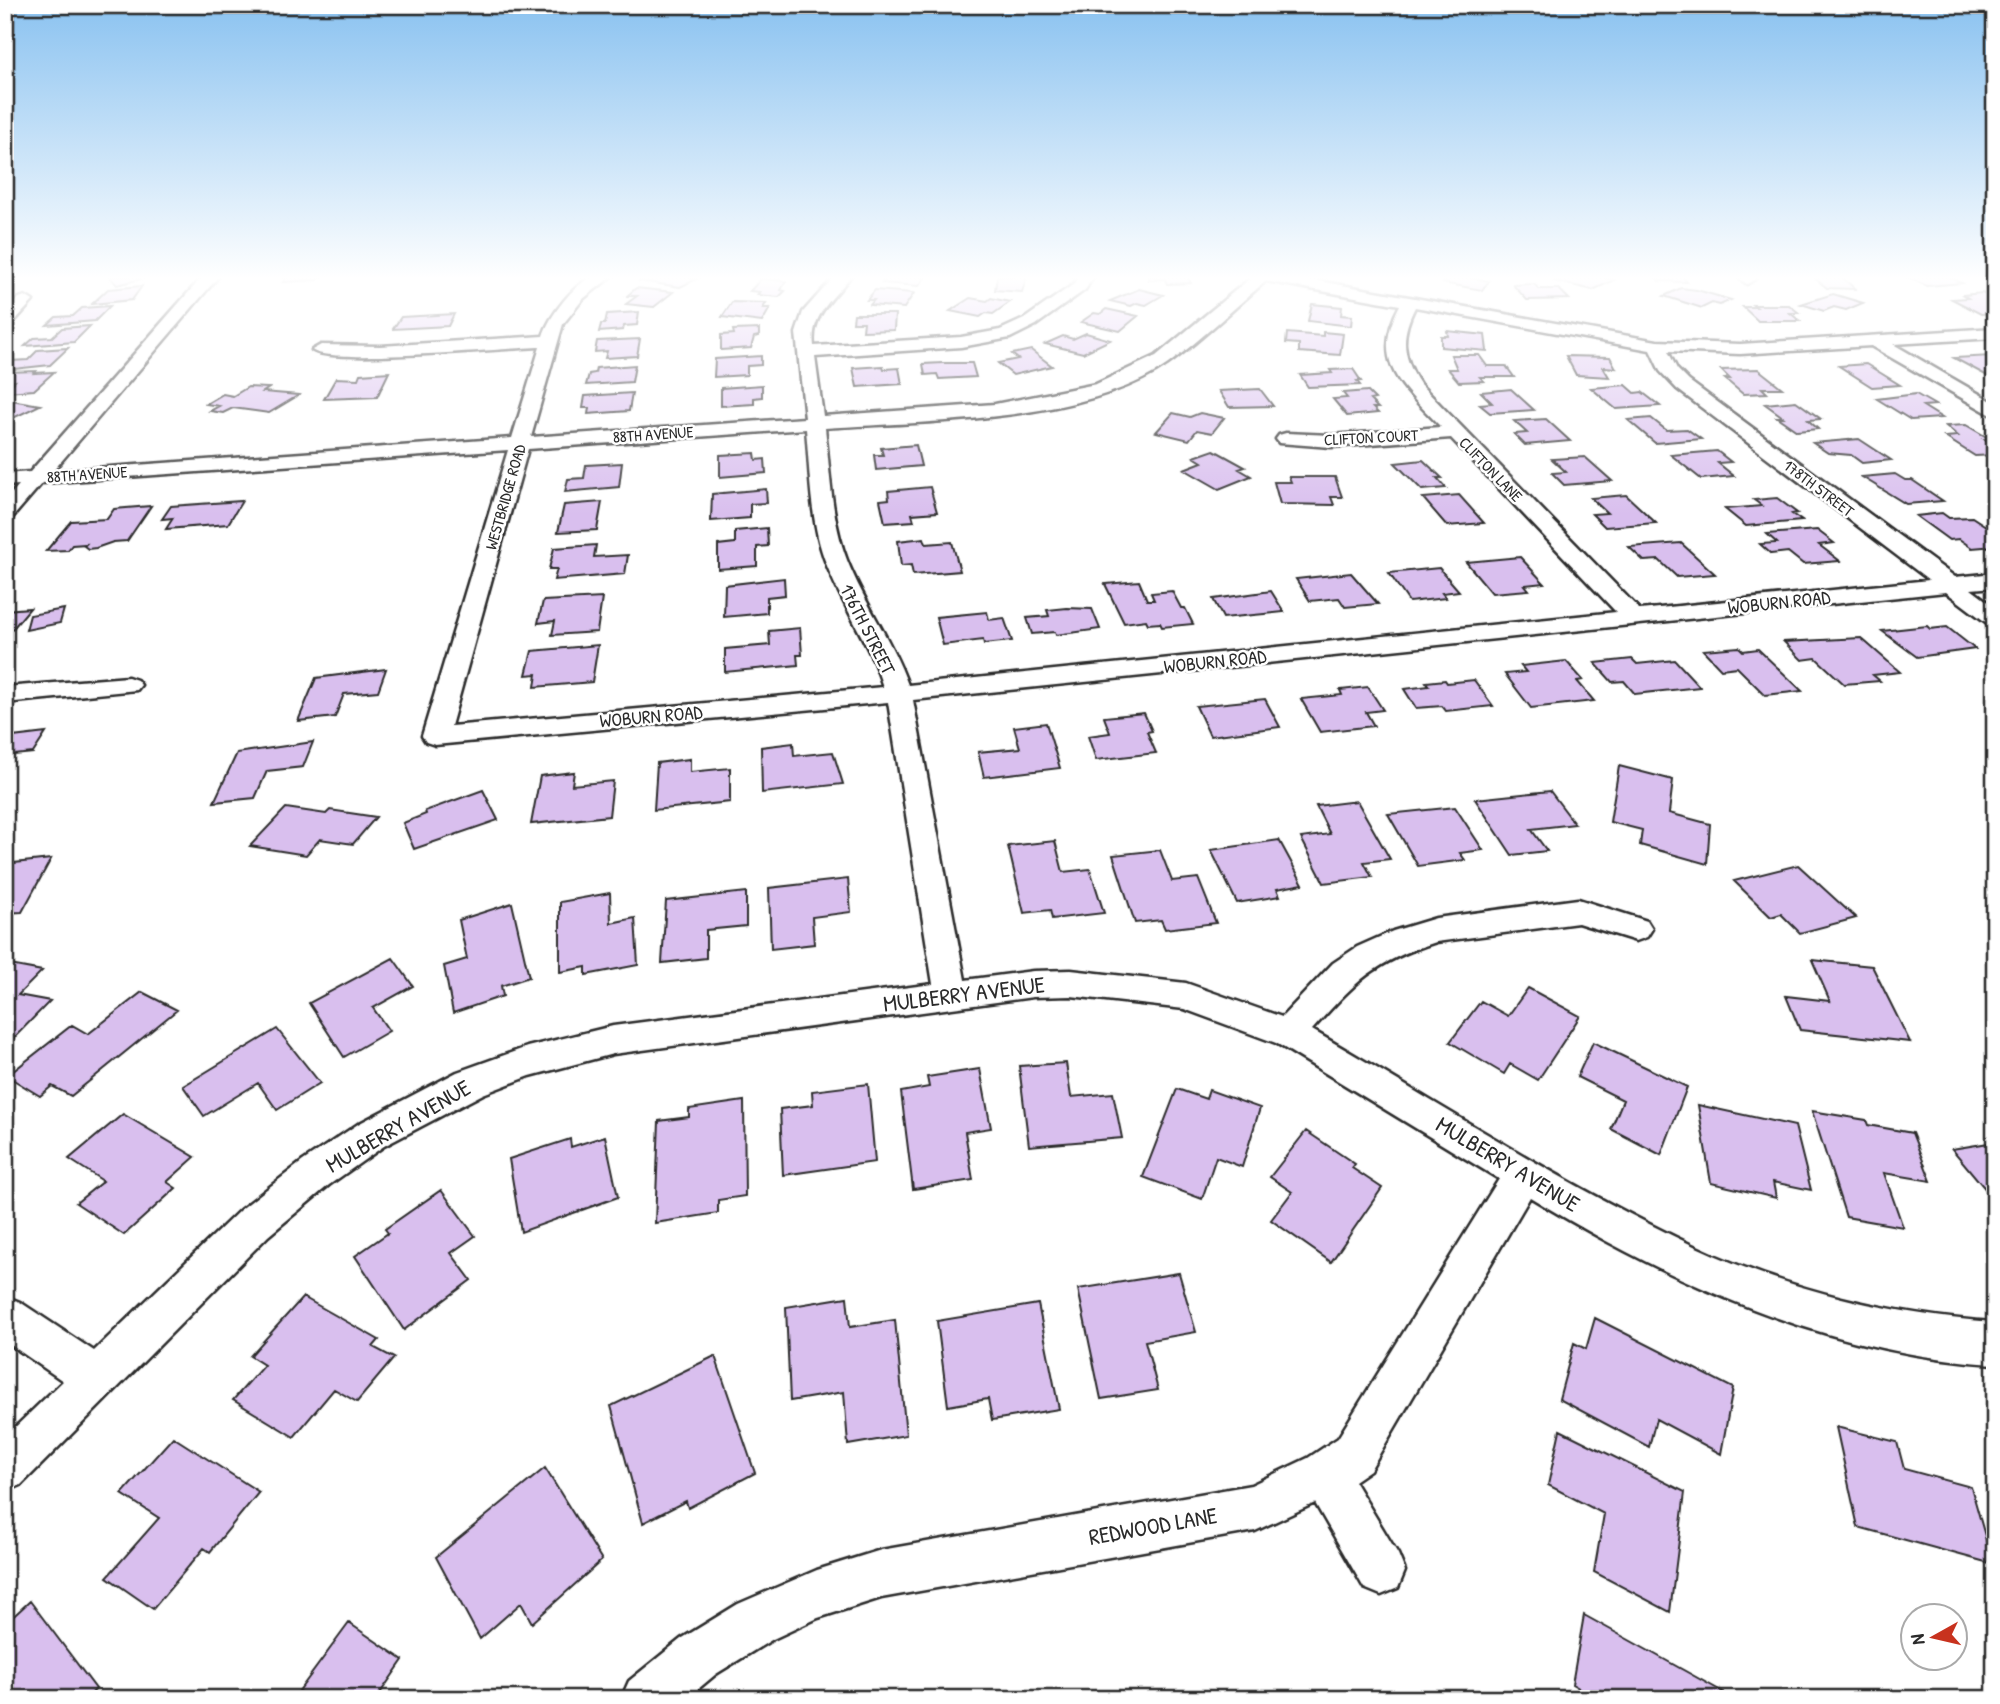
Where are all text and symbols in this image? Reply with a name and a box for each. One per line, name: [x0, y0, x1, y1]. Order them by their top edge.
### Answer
street label: 88TH AVENUE: [612, 420, 694, 448]
street label: CLIFTON COURT: [1323, 424, 1419, 450]
street label: CLIFTON LANE: [1454, 432, 1528, 506]
street label: WESTBRIDGE ROAD: [479, 441, 531, 552]
street label: 178TH STREET: [1779, 454, 1859, 522]
street label: 88TH AVENUE: [46, 460, 128, 488]
street label: 176TH STREET: [834, 579, 902, 680]
street label: WOBURN ROAD: [1726, 584, 1832, 620]
street label: WOBURN ROAD: [1162, 643, 1268, 679]
street label: WOBURN ROAD: [599, 699, 703, 733]
street label: MULBERRY AVENUE: [881, 968, 1046, 1019]
street label: MULBERRY AVENUE: [320, 1072, 476, 1180]
street label: MULBERRY AVENUE: [1431, 1108, 1586, 1219]
street label: REDWOOD LANE: [1086, 1499, 1219, 1552]
north arrow: [1898, 1602, 1968, 1672]
text: N: [1904, 1633, 1931, 1646]

